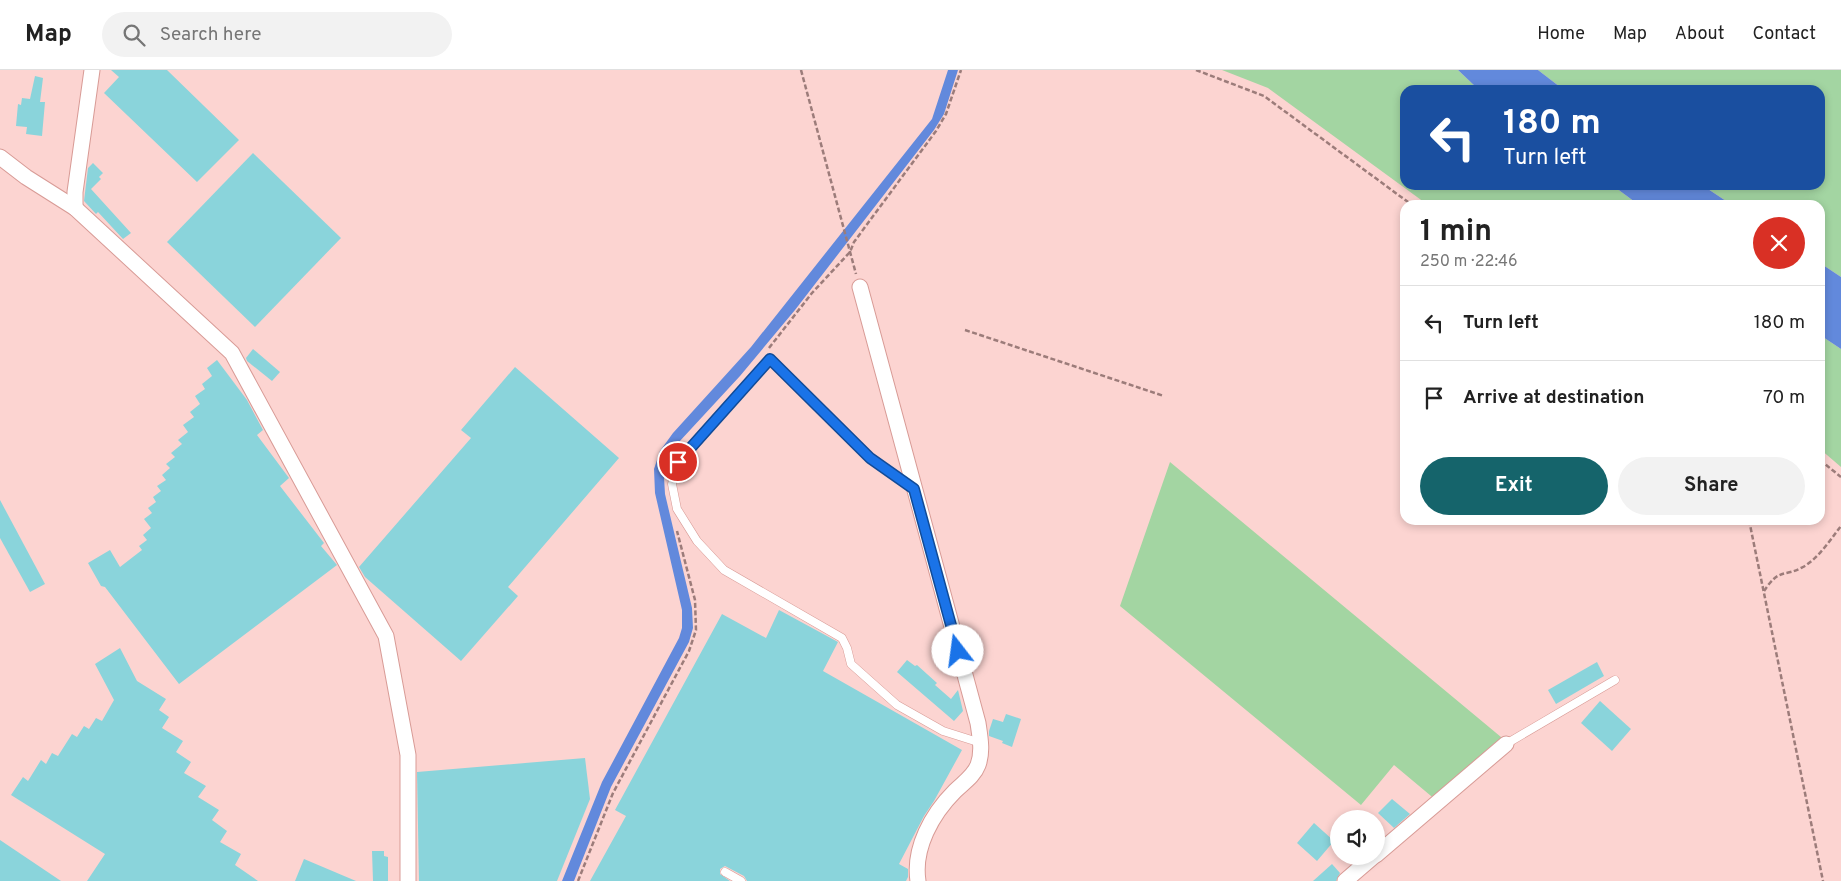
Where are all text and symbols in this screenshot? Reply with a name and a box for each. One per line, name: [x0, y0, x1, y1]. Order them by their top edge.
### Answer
search box: [102, 12, 452, 57]
text: Map: [25, 20, 72, 50]
icon: search: [120, 21, 148, 49]
text: Search here: [160, 23, 261, 47]
text: Home: [1537, 23, 1585, 46]
text: Map: [1613, 23, 1647, 46]
text: About: [1675, 23, 1724, 46]
text: Contact: [1752, 23, 1816, 46]
text: 180 m: [1503, 102, 1601, 146]
icon: left: [1420, 105, 1485, 170]
text: Turn left: [1503, 145, 1586, 172]
text: 1 min: [1420, 214, 1492, 251]
button: close: [1753, 217, 1805, 269]
text: 250 m · 22:46: [1420, 252, 1517, 272]
icon: left: [1420, 309, 1448, 337]
text: Turn left: [1463, 311, 1539, 335]
text: 180 m: [1754, 311, 1805, 335]
icon: arrive: [1420, 384, 1448, 412]
text: Arrive at destination: [1463, 386, 1644, 410]
text: 70 m: [1763, 386, 1805, 410]
pin: [657, 441, 699, 483]
icon: arrive: [664, 448, 692, 476]
button: Exit: [1420, 457, 1608, 515]
button: Share: [1618, 457, 1805, 515]
position arrow: [931, 624, 983, 676]
map controls: [1330, 810, 1385, 865]
button: sound: [1330, 810, 1385, 865]

